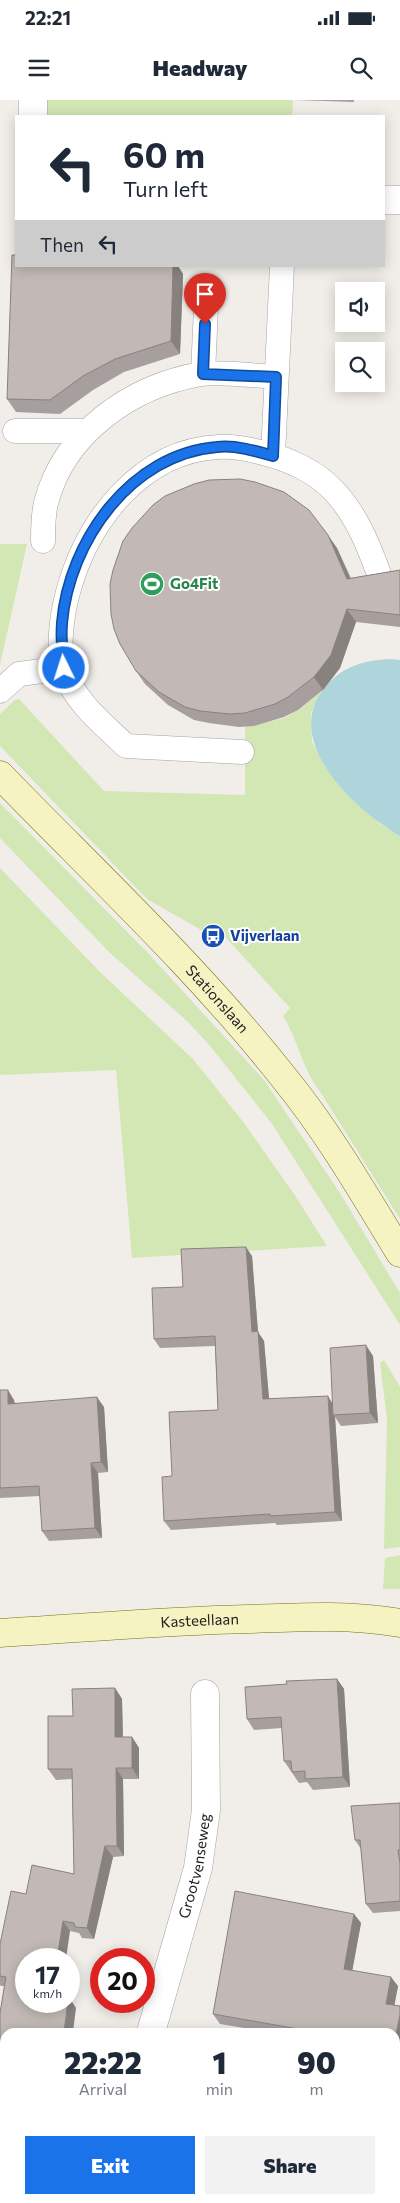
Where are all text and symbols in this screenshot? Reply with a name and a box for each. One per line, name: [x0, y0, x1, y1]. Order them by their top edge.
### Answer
text: 22:21: [25, 6, 71, 29]
icon: menu: [25, 54, 53, 82]
text: Headway: [153, 54, 247, 81]
icon: search: [347, 54, 375, 82]
text: 60 m: [123, 132, 205, 175]
icon: left: [40, 135, 105, 200]
text: Turn left: [123, 175, 208, 202]
icon: left: [94, 230, 122, 258]
text: Then: [40, 233, 84, 256]
pin: [184, 273, 226, 324]
icon: arrive: [191, 280, 219, 308]
map controls: [335, 282, 385, 392]
button: sound: [335, 282, 385, 332]
button: search: [335, 342, 385, 392]
sports icon: Go4Fit: [139, 571, 165, 597]
place label: Go4Fit: [170, 574, 218, 592]
position arrow: [37, 641, 89, 693]
bus stop icon: Vijverlaan: [200, 923, 226, 949]
place label: Vijverlaan: [230, 926, 299, 944]
street label: Stationslaan: [183, 961, 253, 1036]
street label: Kasteellaan: [160, 1609, 239, 1631]
street label: Grootvenseweg: [174, 1812, 213, 1920]
speed limit sign: 20: [90, 1948, 155, 2013]
text: 17: [35, 1959, 60, 1989]
text: km/h: [33, 1986, 62, 2000]
text: 22:22: [64, 2043, 142, 2080]
text: 1: [212, 2043, 226, 2080]
text: 90: [297, 2043, 336, 2080]
text: Arrival: [79, 2079, 127, 2098]
text: min: [206, 2079, 233, 2098]
text: m: [310, 2079, 323, 2098]
button: Exit: [25, 2136, 195, 2194]
button: Share: [205, 2136, 375, 2194]

